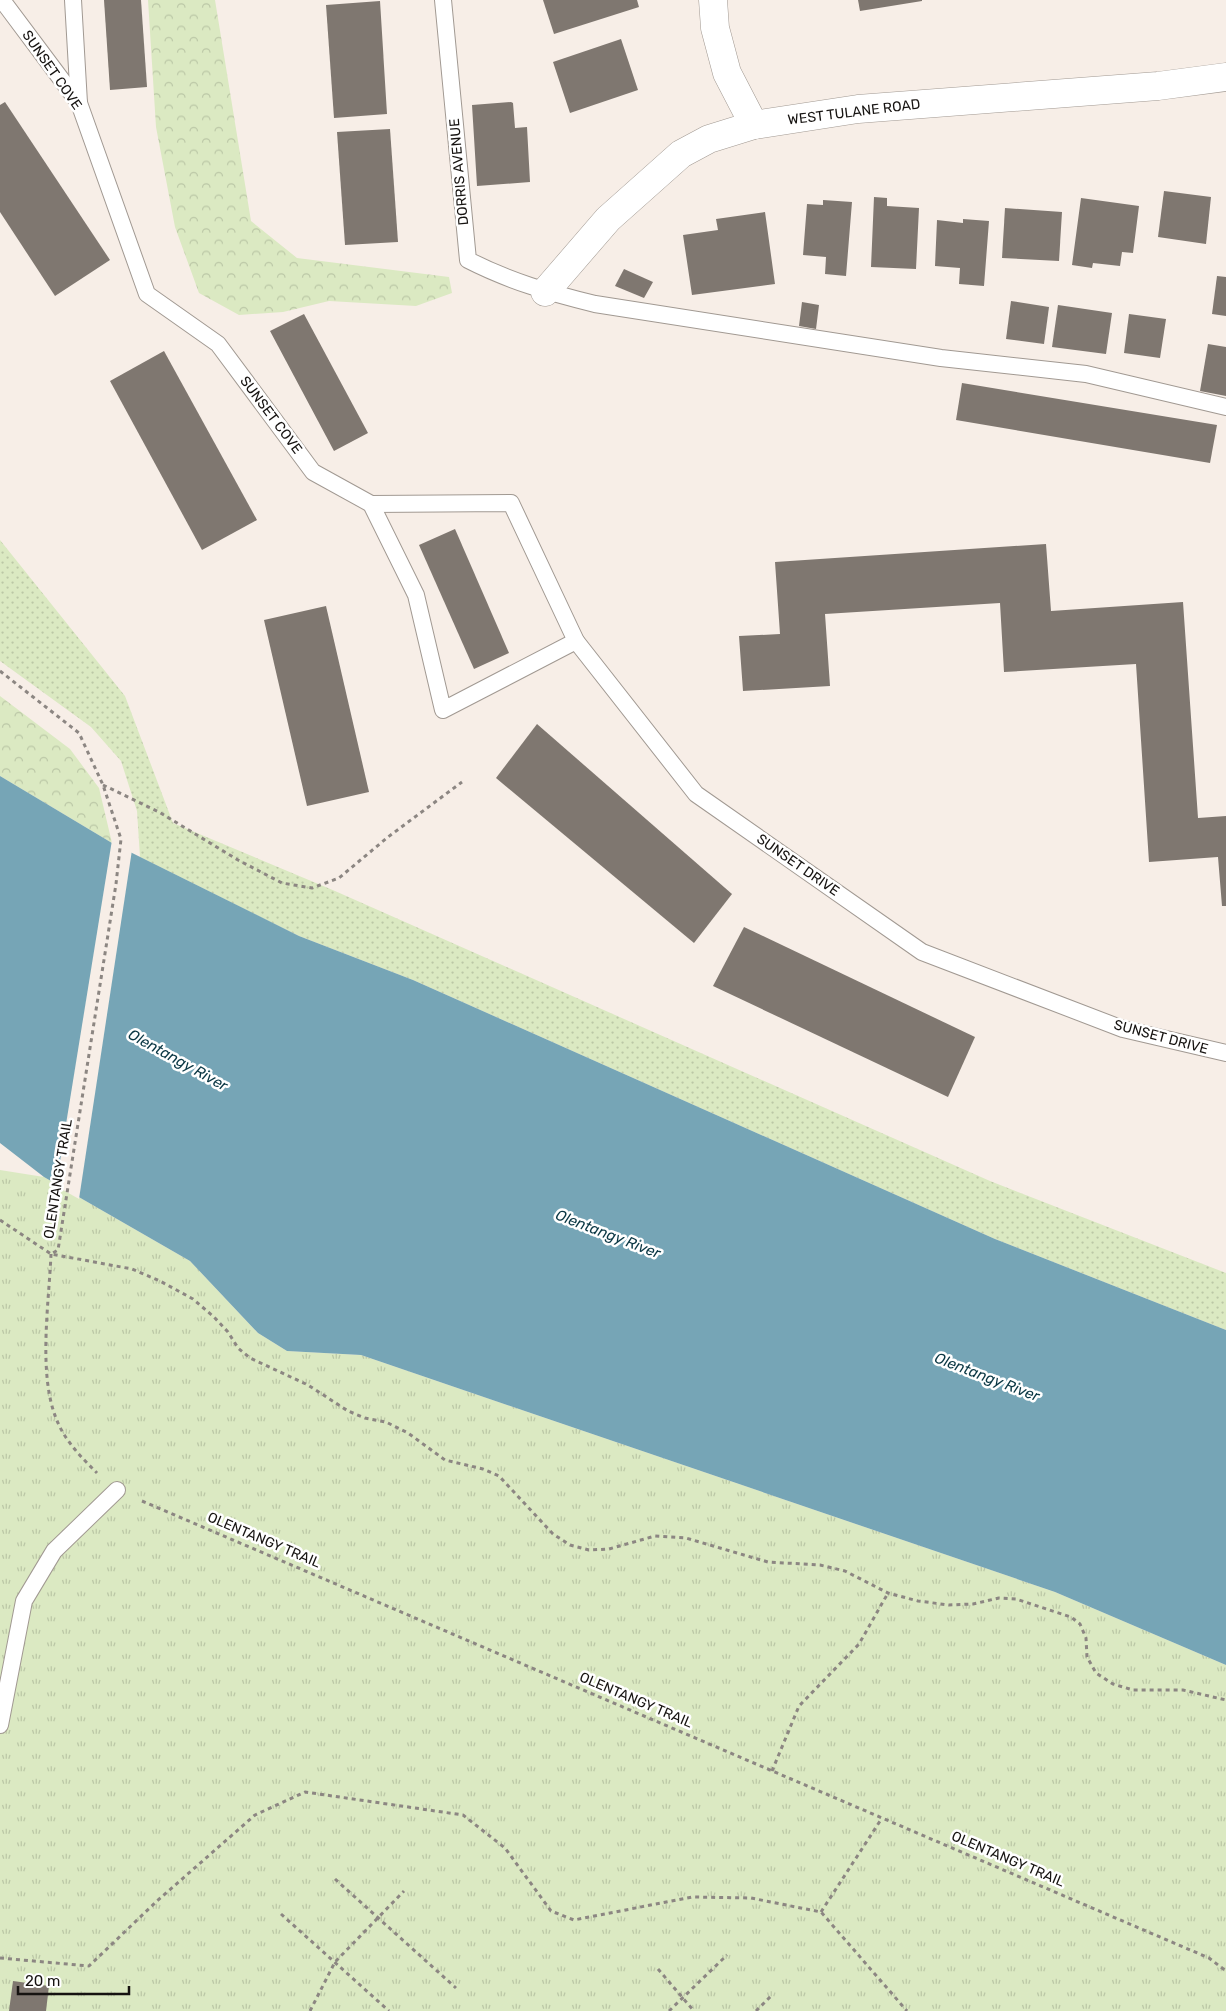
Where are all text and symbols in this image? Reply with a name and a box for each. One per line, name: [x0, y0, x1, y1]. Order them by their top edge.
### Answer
street label: SUNSET COVE: [18, 27, 86, 113]
street label: WEST TULANE ROAD: [787, 95, 921, 129]
street label: DORRIS AVENUE: [446, 118, 472, 226]
street label: SUNSET COVE: [236, 373, 306, 457]
street label: SUNSET DRIVE: [753, 830, 843, 900]
street label: SUNSET DRIVE: [1112, 1016, 1210, 1058]
water label: Olentangy River: [125, 1025, 232, 1095]
street label: OLENTANGY TRAIL: [40, 1118, 76, 1240]
water label: Olentangy River: [553, 1206, 664, 1263]
water label: Olentangy River: [932, 1349, 1043, 1406]
street label: OLENTANGY TRAIL: [205, 1509, 323, 1572]
street label: OLENTANGY TRAIL: [577, 1669, 695, 1732]
street label: OLENTANGY TRAIL: [949, 1828, 1067, 1891]
scale bar: [18, 1964, 129, 1996]
text: 20 m: [25, 1972, 60, 1990]

